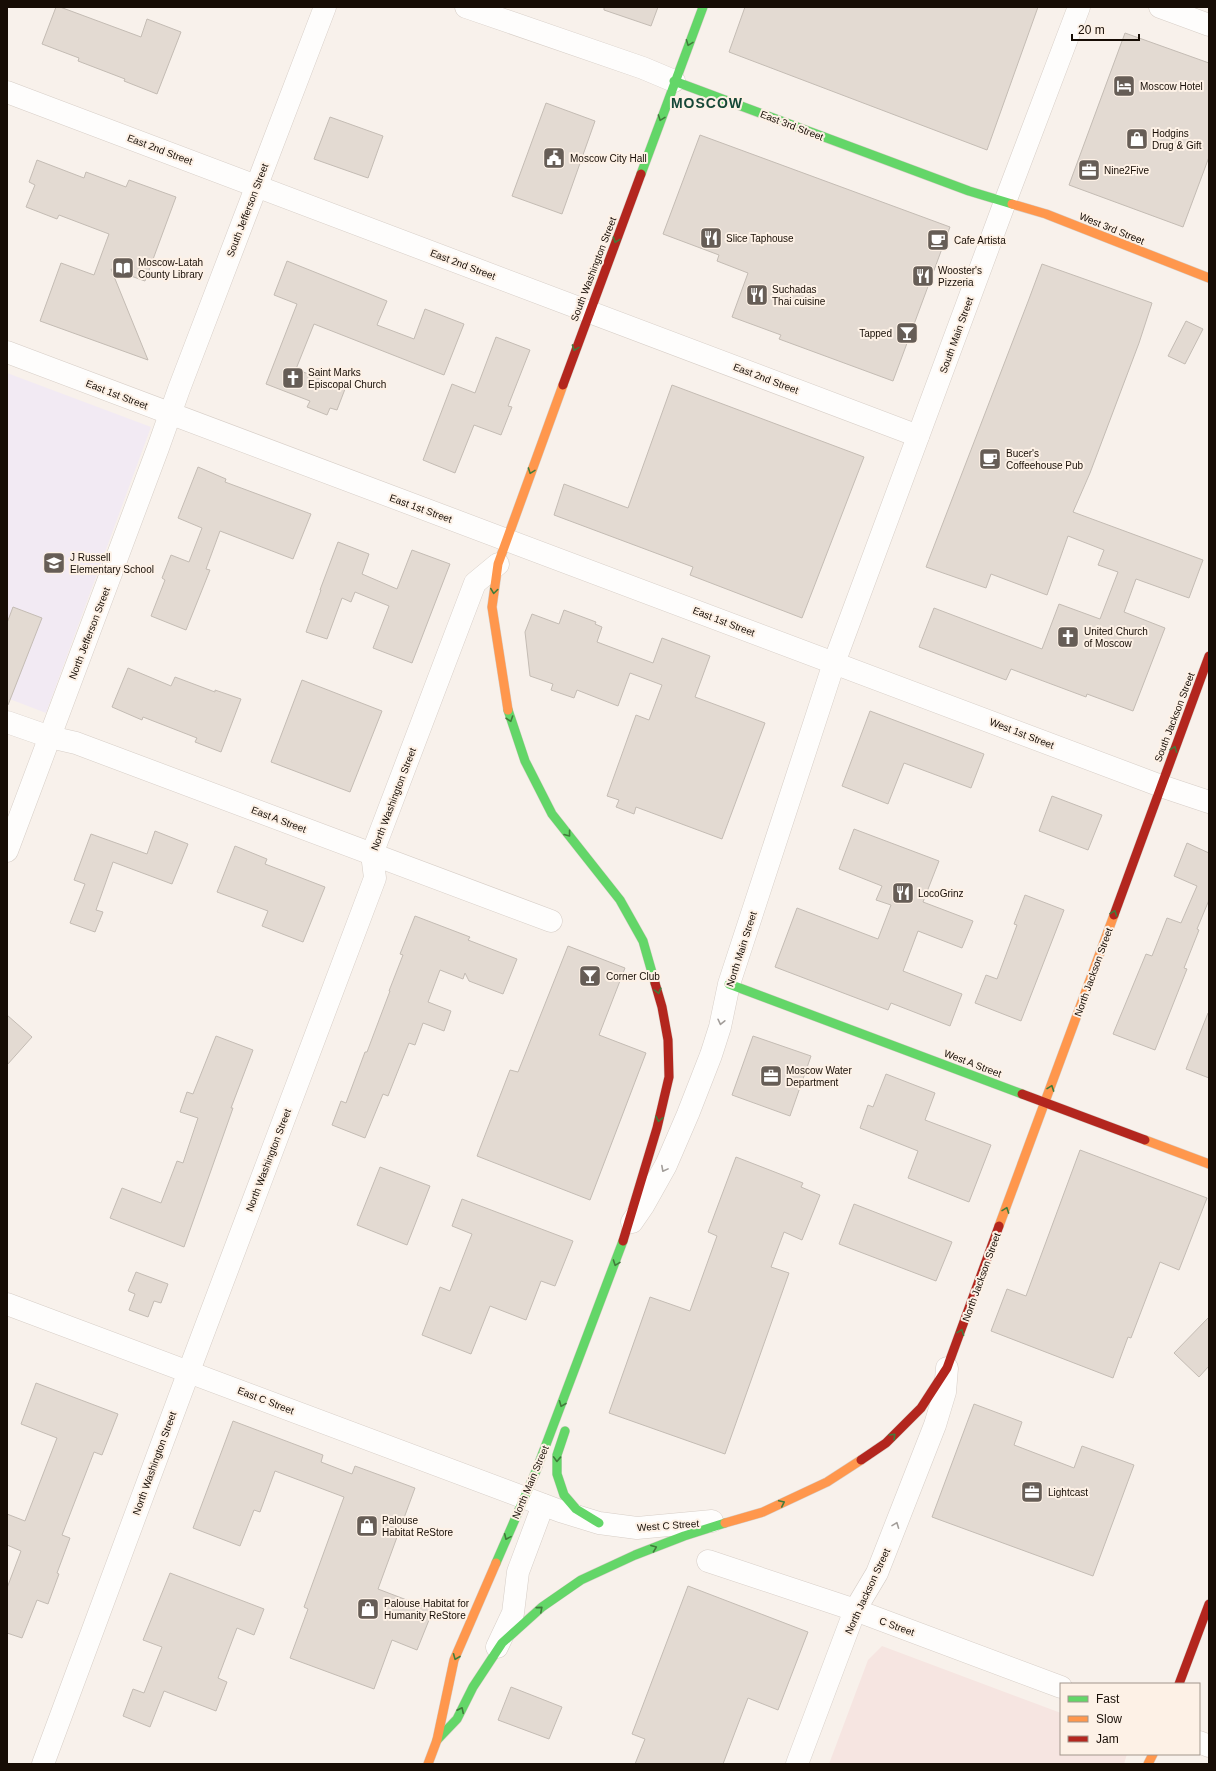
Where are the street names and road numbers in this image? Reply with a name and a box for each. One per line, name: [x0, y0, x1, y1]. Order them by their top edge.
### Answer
street label: East 3rd Street: [759, 108, 825, 143]
street label: East 2nd Street: [126, 132, 194, 167]
street label: South Jefferson Street: [225, 162, 270, 259]
street label: West 3rd Street: [1078, 210, 1146, 247]
street label: South Washington Street: [568, 215, 619, 323]
street label: East 2nd Street: [429, 247, 497, 282]
street label: South Main Street: [938, 295, 975, 375]
street label: East 2nd Street: [732, 361, 800, 396]
street label: East 1st Street: [84, 378, 150, 411]
street label: East 1st Street: [388, 492, 454, 525]
street label: North Jefferson Street: [67, 585, 112, 681]
street label: East 1st Street: [691, 605, 757, 638]
street label: South Jackson Street: [1152, 671, 1197, 764]
street label: West 1st Street: [988, 716, 1056, 751]
street label: North Washington Street: [369, 746, 418, 852]
street label: East A Street: [250, 804, 308, 835]
street label: North Main Street: [724, 910, 759, 988]
street label: North Jackson Street: [1072, 926, 1115, 1018]
street label: West A Street: [943, 1048, 1003, 1080]
street label: North Washington Street: [244, 1107, 293, 1213]
street label: North Jackson Street: [960, 1231, 1003, 1323]
street label: East C Street: [236, 1385, 296, 1416]
street label: North Washington Street: [131, 1410, 178, 1516]
street label: North Main Street: [510, 1444, 551, 1520]
street label: West C Street: [637, 1518, 700, 1533]
street label: North Jackson Street: [843, 1546, 892, 1636]
street label: C Street: [878, 1615, 916, 1638]

